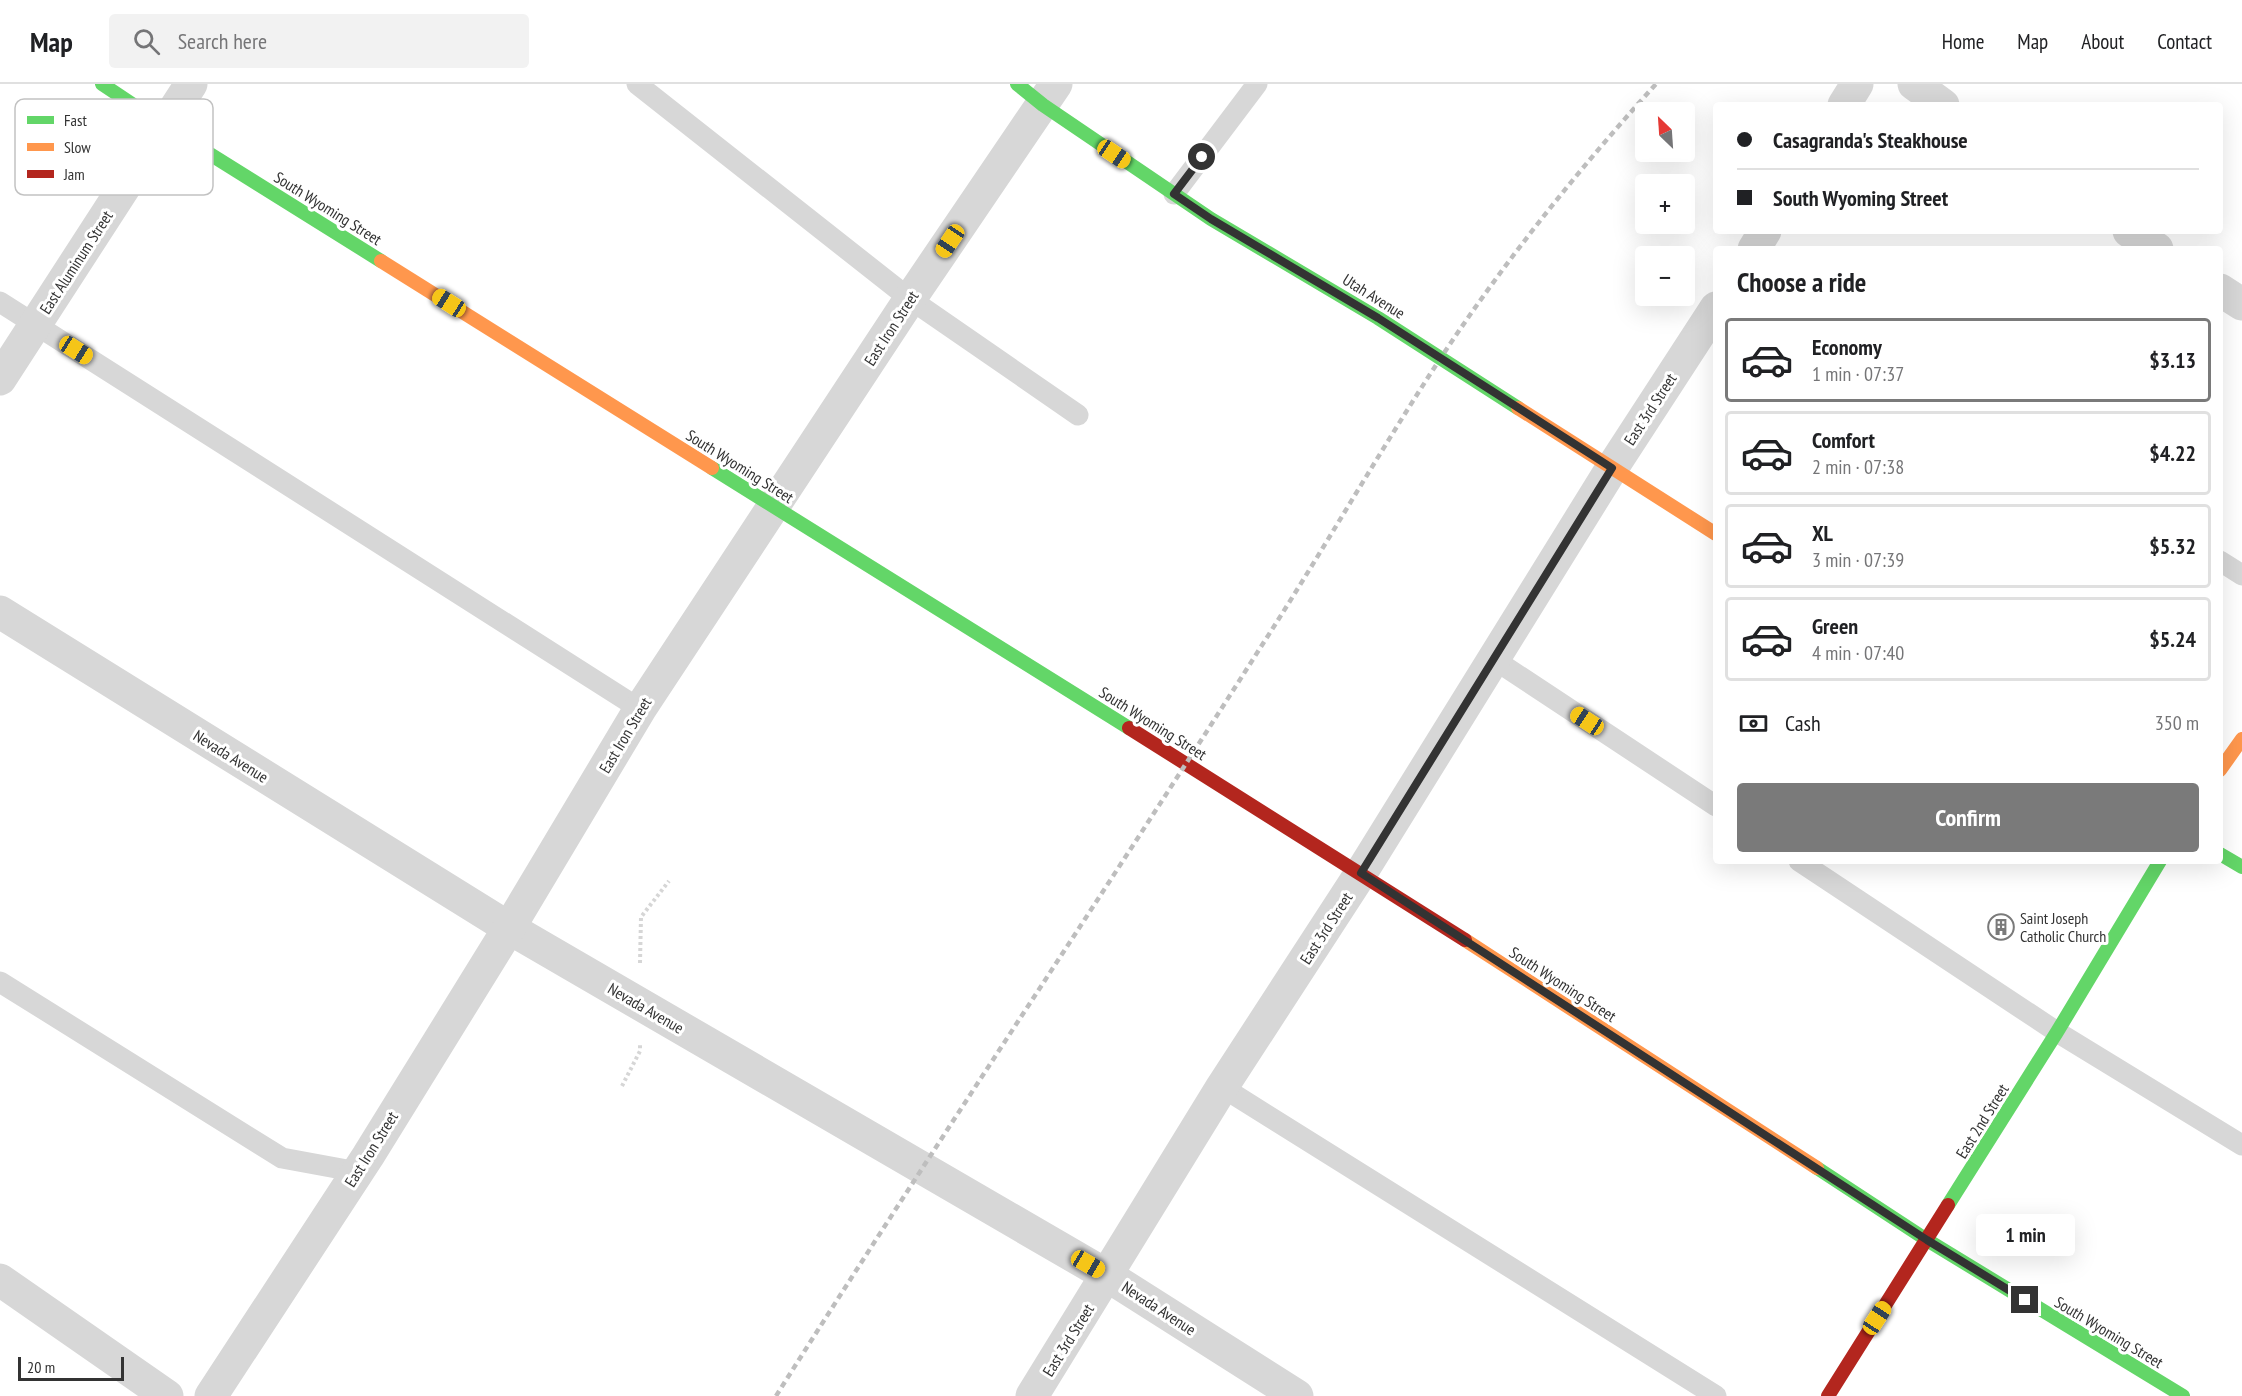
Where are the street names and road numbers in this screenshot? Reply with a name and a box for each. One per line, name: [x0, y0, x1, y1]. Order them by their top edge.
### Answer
street label: South Wyoming Street: [270, 167, 386, 249]
street label: East Aluminum Street: [35, 206, 117, 317]
street label: Utah Avenue: [1339, 269, 1409, 323]
street label: East Iron Street: [859, 286, 923, 369]
street label: East 3rd Street: [1619, 369, 1681, 449]
street label: South Wyoming Street: [682, 425, 798, 507]
street label: South Wyoming Street: [1095, 682, 1211, 764]
street label: East Iron Street: [595, 693, 656, 777]
street label: Nevada Avenue: [190, 725, 272, 787]
street label: East 3rd Street: [1295, 888, 1357, 968]
street label: South Wyoming Street: [1506, 942, 1621, 1026]
street label: Nevada Avenue: [604, 978, 688, 1038]
street label: East 2nd Street: [1951, 1080, 2013, 1162]
street label: East Iron Street: [340, 1107, 402, 1190]
street label: Nevada Avenue: [1118, 1277, 1200, 1339]
street label: South Wyoming Street: [2051, 1292, 2167, 1373]
street label: East 3rd Street: [1038, 1300, 1098, 1380]

